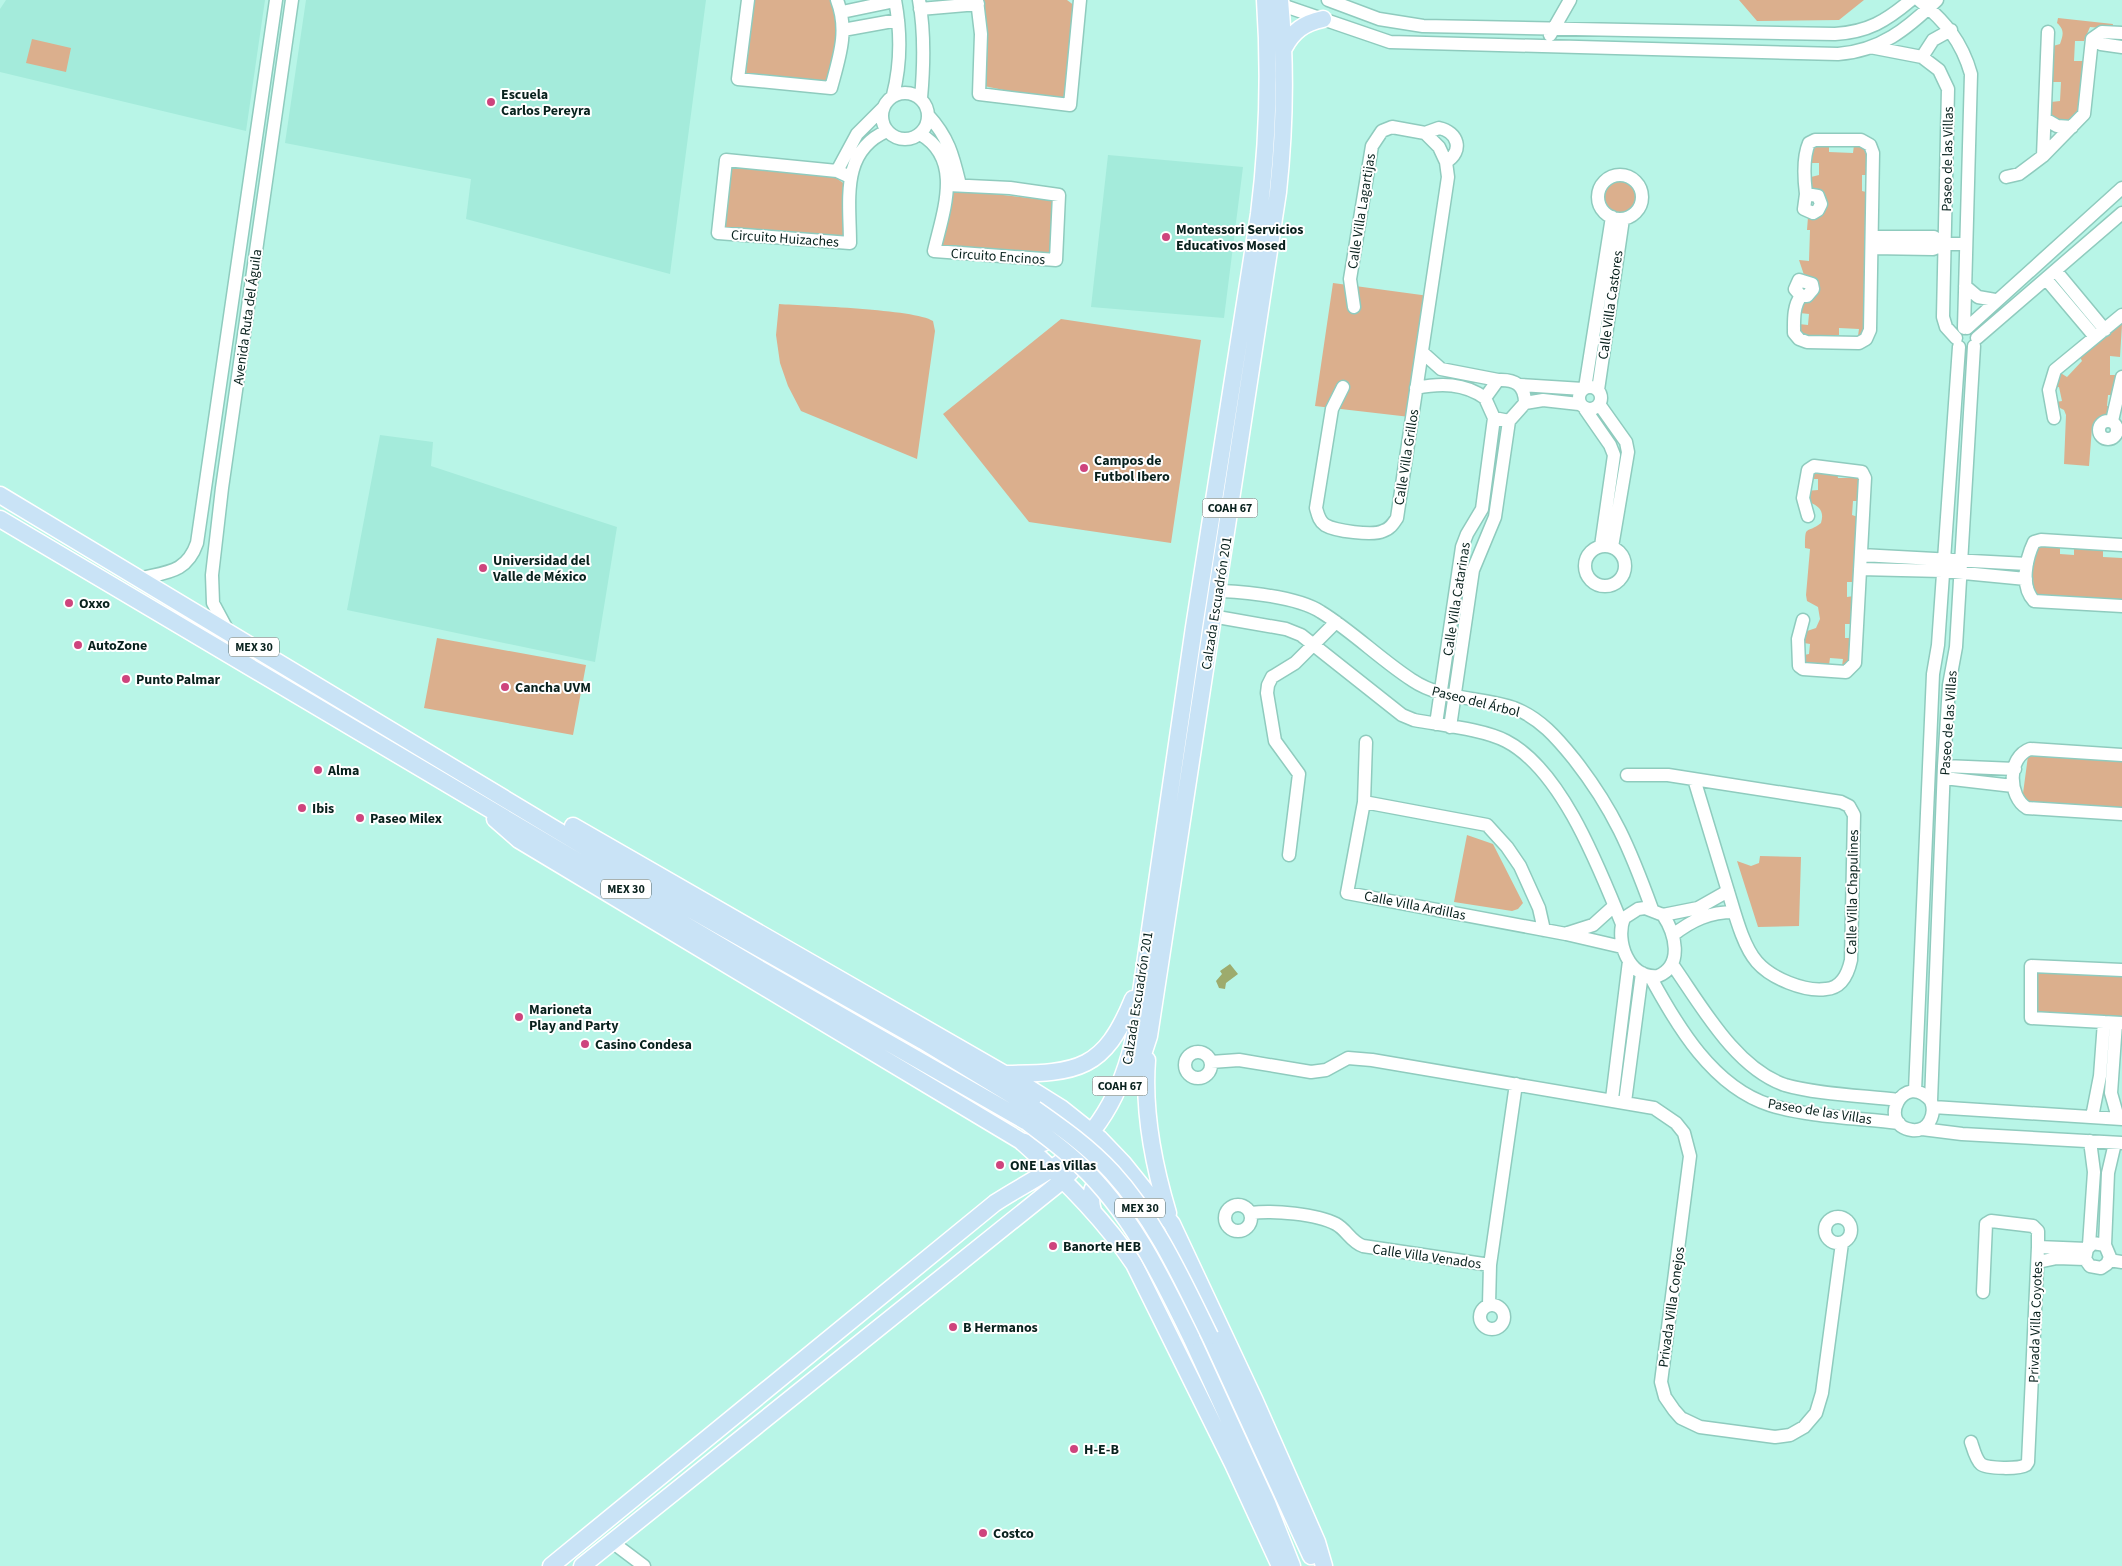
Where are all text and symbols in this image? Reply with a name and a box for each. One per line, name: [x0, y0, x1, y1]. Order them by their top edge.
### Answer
place label: Escuela Carlos Pereyra: [501, 85, 591, 121]
marker: Escuela Carlos Pereyra: [485, 96, 497, 108]
street label: Paseo de las Villas: [1937, 106, 1959, 212]
street label: Calle Villa Lagartijas: [1343, 152, 1381, 270]
place label: Montessori Servicios Educativos Mosed: [1176, 220, 1303, 256]
street label: Circuito Huizaches: [730, 225, 840, 253]
marker: Montessori Servicios Educativos Mosed: [1160, 231, 1172, 243]
street label: Circuito Encinos: [950, 244, 1046, 270]
street label: Avenida Ruta del Águila: [229, 248, 267, 386]
street label: Calle Villa Castores: [1593, 249, 1629, 361]
street label: Calle Villa Grillos: [1390, 408, 1424, 507]
place label: Campos de Futbol Ibero: [1094, 451, 1170, 487]
marker: Campos de Futbol Ibero: [1078, 462, 1090, 474]
road number: COAH 67: [1202, 498, 1258, 518]
street label: Calzada Escuadrón 201: [1197, 535, 1237, 671]
street label: Calle Villa Catarinas: [1438, 541, 1476, 657]
place label: Universidad del Valle de México: [492, 551, 590, 587]
marker: Universidad del Valle de México: [477, 562, 489, 574]
place label: Oxxo: [79, 594, 110, 614]
marker: Oxxo: [63, 597, 75, 609]
place label: AutoZone: [87, 636, 147, 656]
road number: MEX 30: [229, 638, 279, 656]
marker: AutoZone: [72, 639, 84, 651]
place label: Punto Palmar: [136, 670, 221, 690]
street label: Paseo de las Villas: [1935, 670, 1963, 776]
marker: Punto Palmar: [120, 673, 132, 685]
place label: Cancha UVM: [515, 678, 591, 698]
marker: Cancha UVM: [499, 681, 511, 693]
street label: Paseo del Árbol: [1430, 681, 1522, 723]
place label: Alma: [327, 761, 359, 781]
marker: Alma: [312, 764, 324, 776]
place label: Ibis: [312, 799, 334, 819]
marker: Ibis: [296, 802, 308, 814]
place label: Paseo Milex: [370, 809, 442, 829]
marker: Paseo Milex: [354, 812, 366, 824]
street label: Calle Villa Chapulines: [1842, 829, 1864, 955]
road number: MEX 30: [601, 880, 651, 899]
street label: Calle Villa Ardillas: [1362, 886, 1467, 926]
street label: Calzada Escuadrón 201: [1118, 930, 1158, 1066]
place label: Marioneta Play and Party: [529, 1000, 619, 1036]
marker: Marioneta Play and Party: [513, 1011, 525, 1023]
place label: Casino Condesa: [595, 1035, 692, 1055]
marker: Casino Condesa: [579, 1038, 591, 1050]
road number: COAH 67: [1092, 1076, 1148, 1096]
street label: Paseo de las Villas: [1766, 1094, 1873, 1130]
place label: ONE Las Villas: [1010, 1156, 1096, 1176]
marker: ONE Las Villas: [994, 1159, 1006, 1171]
road number: MEX 30: [1115, 1198, 1165, 1218]
place label: Banorte HEB: [1063, 1237, 1141, 1257]
street label: Calle Villa Venados: [1371, 1239, 1483, 1275]
marker: Banorte HEB: [1047, 1240, 1059, 1252]
street label: Privada Villa Conejos: [1654, 1245, 1690, 1369]
street label: Privada Villa Coyotes: [2024, 1261, 2048, 1383]
place label: B Hermanos: [963, 1318, 1038, 1338]
marker: B Hermanos: [947, 1321, 959, 1333]
place label: H-E-B: [1084, 1440, 1119, 1460]
marker: H-E-B: [1068, 1443, 1080, 1455]
place label: Costco: [993, 1524, 1034, 1544]
marker: Costco: [977, 1527, 989, 1539]

